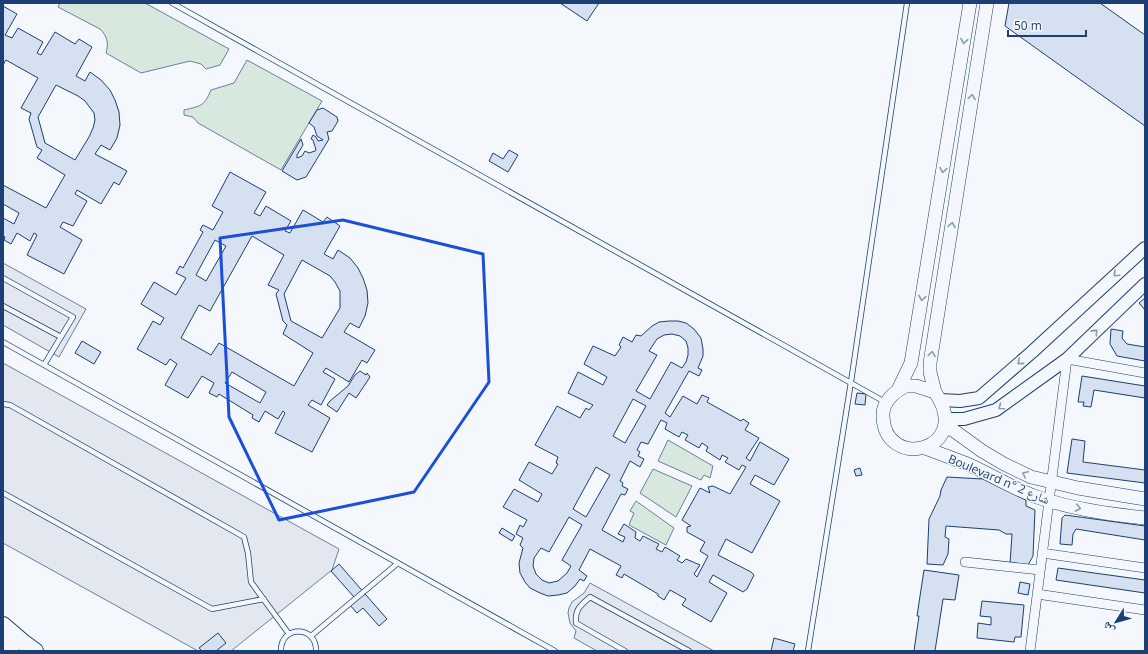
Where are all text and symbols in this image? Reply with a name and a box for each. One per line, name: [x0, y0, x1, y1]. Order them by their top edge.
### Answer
scale bar: [1008, 12, 1086, 38]
text: 50 m: [1014, 17, 1042, 34]
one-way arrow: [960, 38, 968, 45]
one-way arrow: [967, 94, 976, 100]
one-way arrow: [939, 167, 947, 173]
one-way arrow: [947, 222, 956, 229]
one-way arrow: [1113, 270, 1121, 277]
one-way arrow: [918, 295, 926, 301]
one-way arrow: [1090, 330, 1097, 337]
one-way arrow: [927, 351, 935, 357]
one-way arrow: [1018, 357, 1025, 364]
one-way arrow: [998, 402, 1005, 410]
street label: Boulevard n° شارع 2: [946, 450, 1052, 508]
one-way arrow: [1022, 471, 1029, 479]
one-way arrow: [1074, 503, 1081, 512]
north arrow: [1096, 602, 1136, 642]
text: ش: [1098, 618, 1118, 637]

